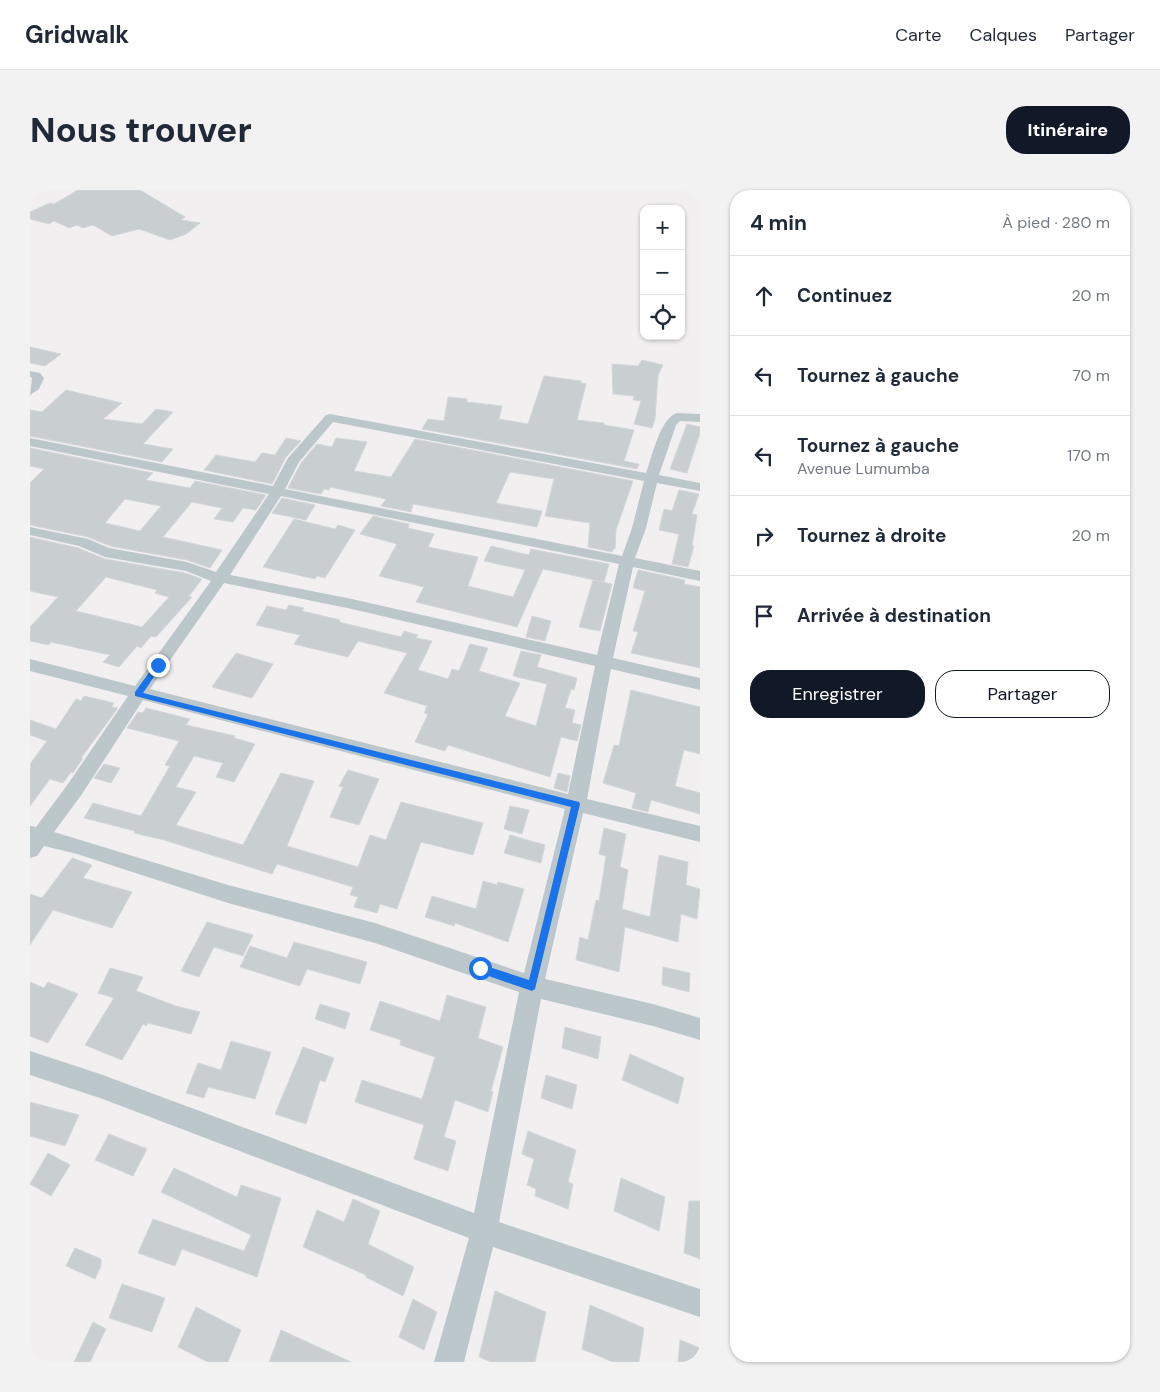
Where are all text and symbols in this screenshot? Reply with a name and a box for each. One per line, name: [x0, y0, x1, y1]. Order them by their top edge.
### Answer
text: Gridwalk: [25, 19, 129, 50]
text: Carte: [895, 23, 942, 47]
text: Calques: [970, 23, 1037, 47]
text: Partager: [1065, 23, 1135, 47]
button: Itinéraire: [1006, 106, 1130, 154]
text: Nous trouver: [30, 107, 252, 153]
map controls: [640, 205, 685, 340]
button: +: [640, 205, 685, 250]
text: 4 min: [750, 209, 807, 237]
text: À pied · 280 m: [1002, 212, 1110, 233]
button: −: [640, 250, 685, 295]
icon: ahead: [750, 282, 778, 310]
text: Continuez: [797, 283, 892, 308]
text: 20 m: [1071, 285, 1110, 306]
button: locate: [640, 295, 685, 340]
icon: left: [750, 362, 778, 390]
text: Tournez à gauche: [797, 363, 959, 388]
text: 70 m: [1072, 365, 1110, 386]
text: Tournez à gauche: [797, 433, 959, 458]
icon: left: [750, 442, 778, 470]
text: 170 m: [1067, 445, 1110, 466]
text: Avenue Lumumba: [797, 458, 930, 479]
icon: right: [750, 522, 778, 550]
text: Tournez à droite: [797, 523, 947, 548]
text: 20 m: [1071, 525, 1110, 546]
icon: arrive: [750, 602, 778, 630]
text: Arrivée à destination: [797, 603, 991, 628]
route end: [147, 654, 170, 677]
button: Enregistrer: [750, 670, 925, 718]
button: Partager: [935, 670, 1110, 718]
route start: [469, 957, 492, 980]

